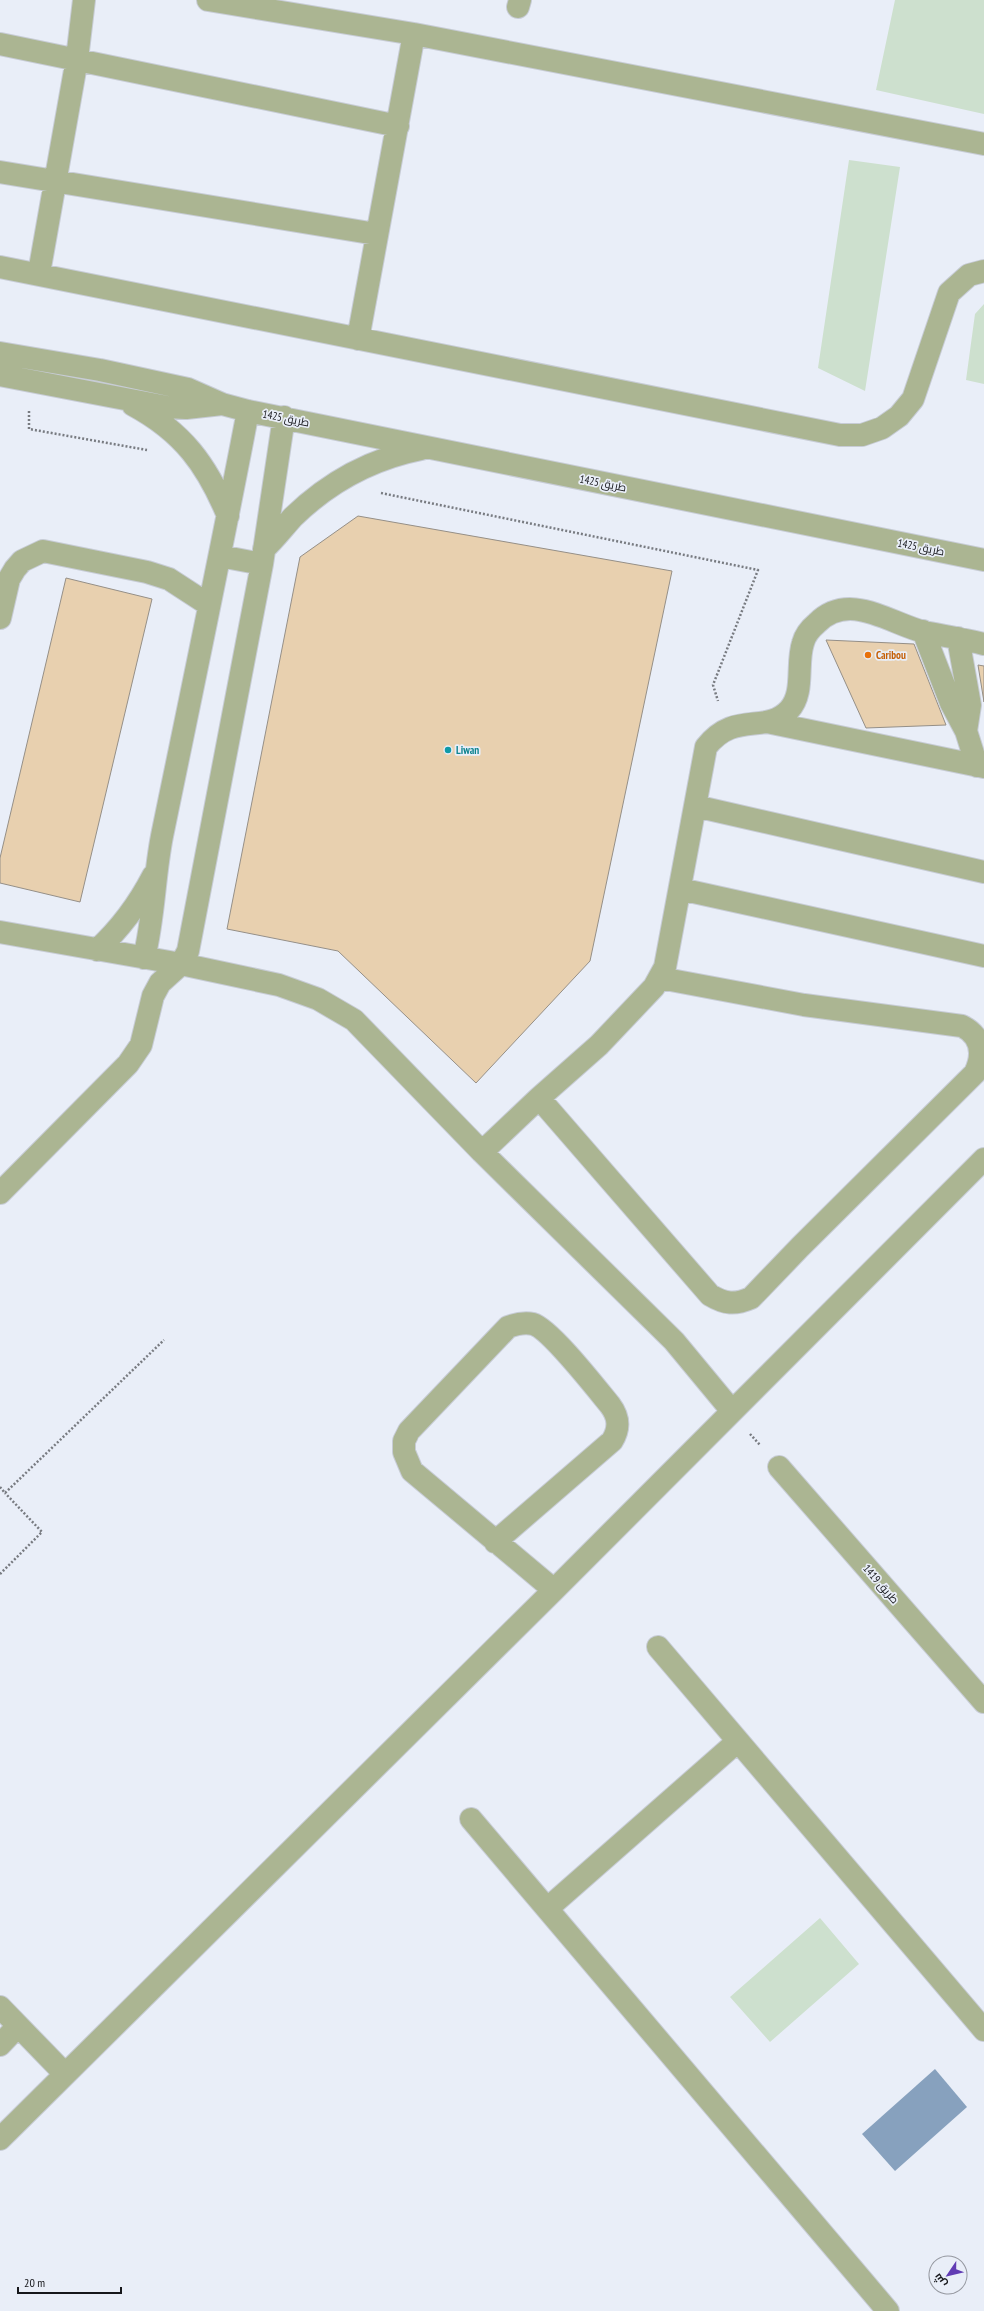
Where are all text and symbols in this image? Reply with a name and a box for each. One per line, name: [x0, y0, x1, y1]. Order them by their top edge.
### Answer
street label: طريق 1425: [261, 407, 311, 429]
street label: طريق 1425: [578, 472, 628, 494]
street label: طريق 1425: [896, 536, 946, 558]
place label: Caribou: [876, 648, 906, 662]
marker: Caribou: [863, 650, 873, 660]
place label: Liwan: [456, 743, 479, 757]
marker: Liwan: [443, 745, 453, 755]
street label: طريق 1419: [860, 1562, 902, 1606]
north arrow: [928, 2255, 968, 2295]
scale bar: [18, 2269, 121, 2295]
text: ش: [930, 2271, 950, 2291]
text: 20 m: [24, 2275, 45, 2290]

